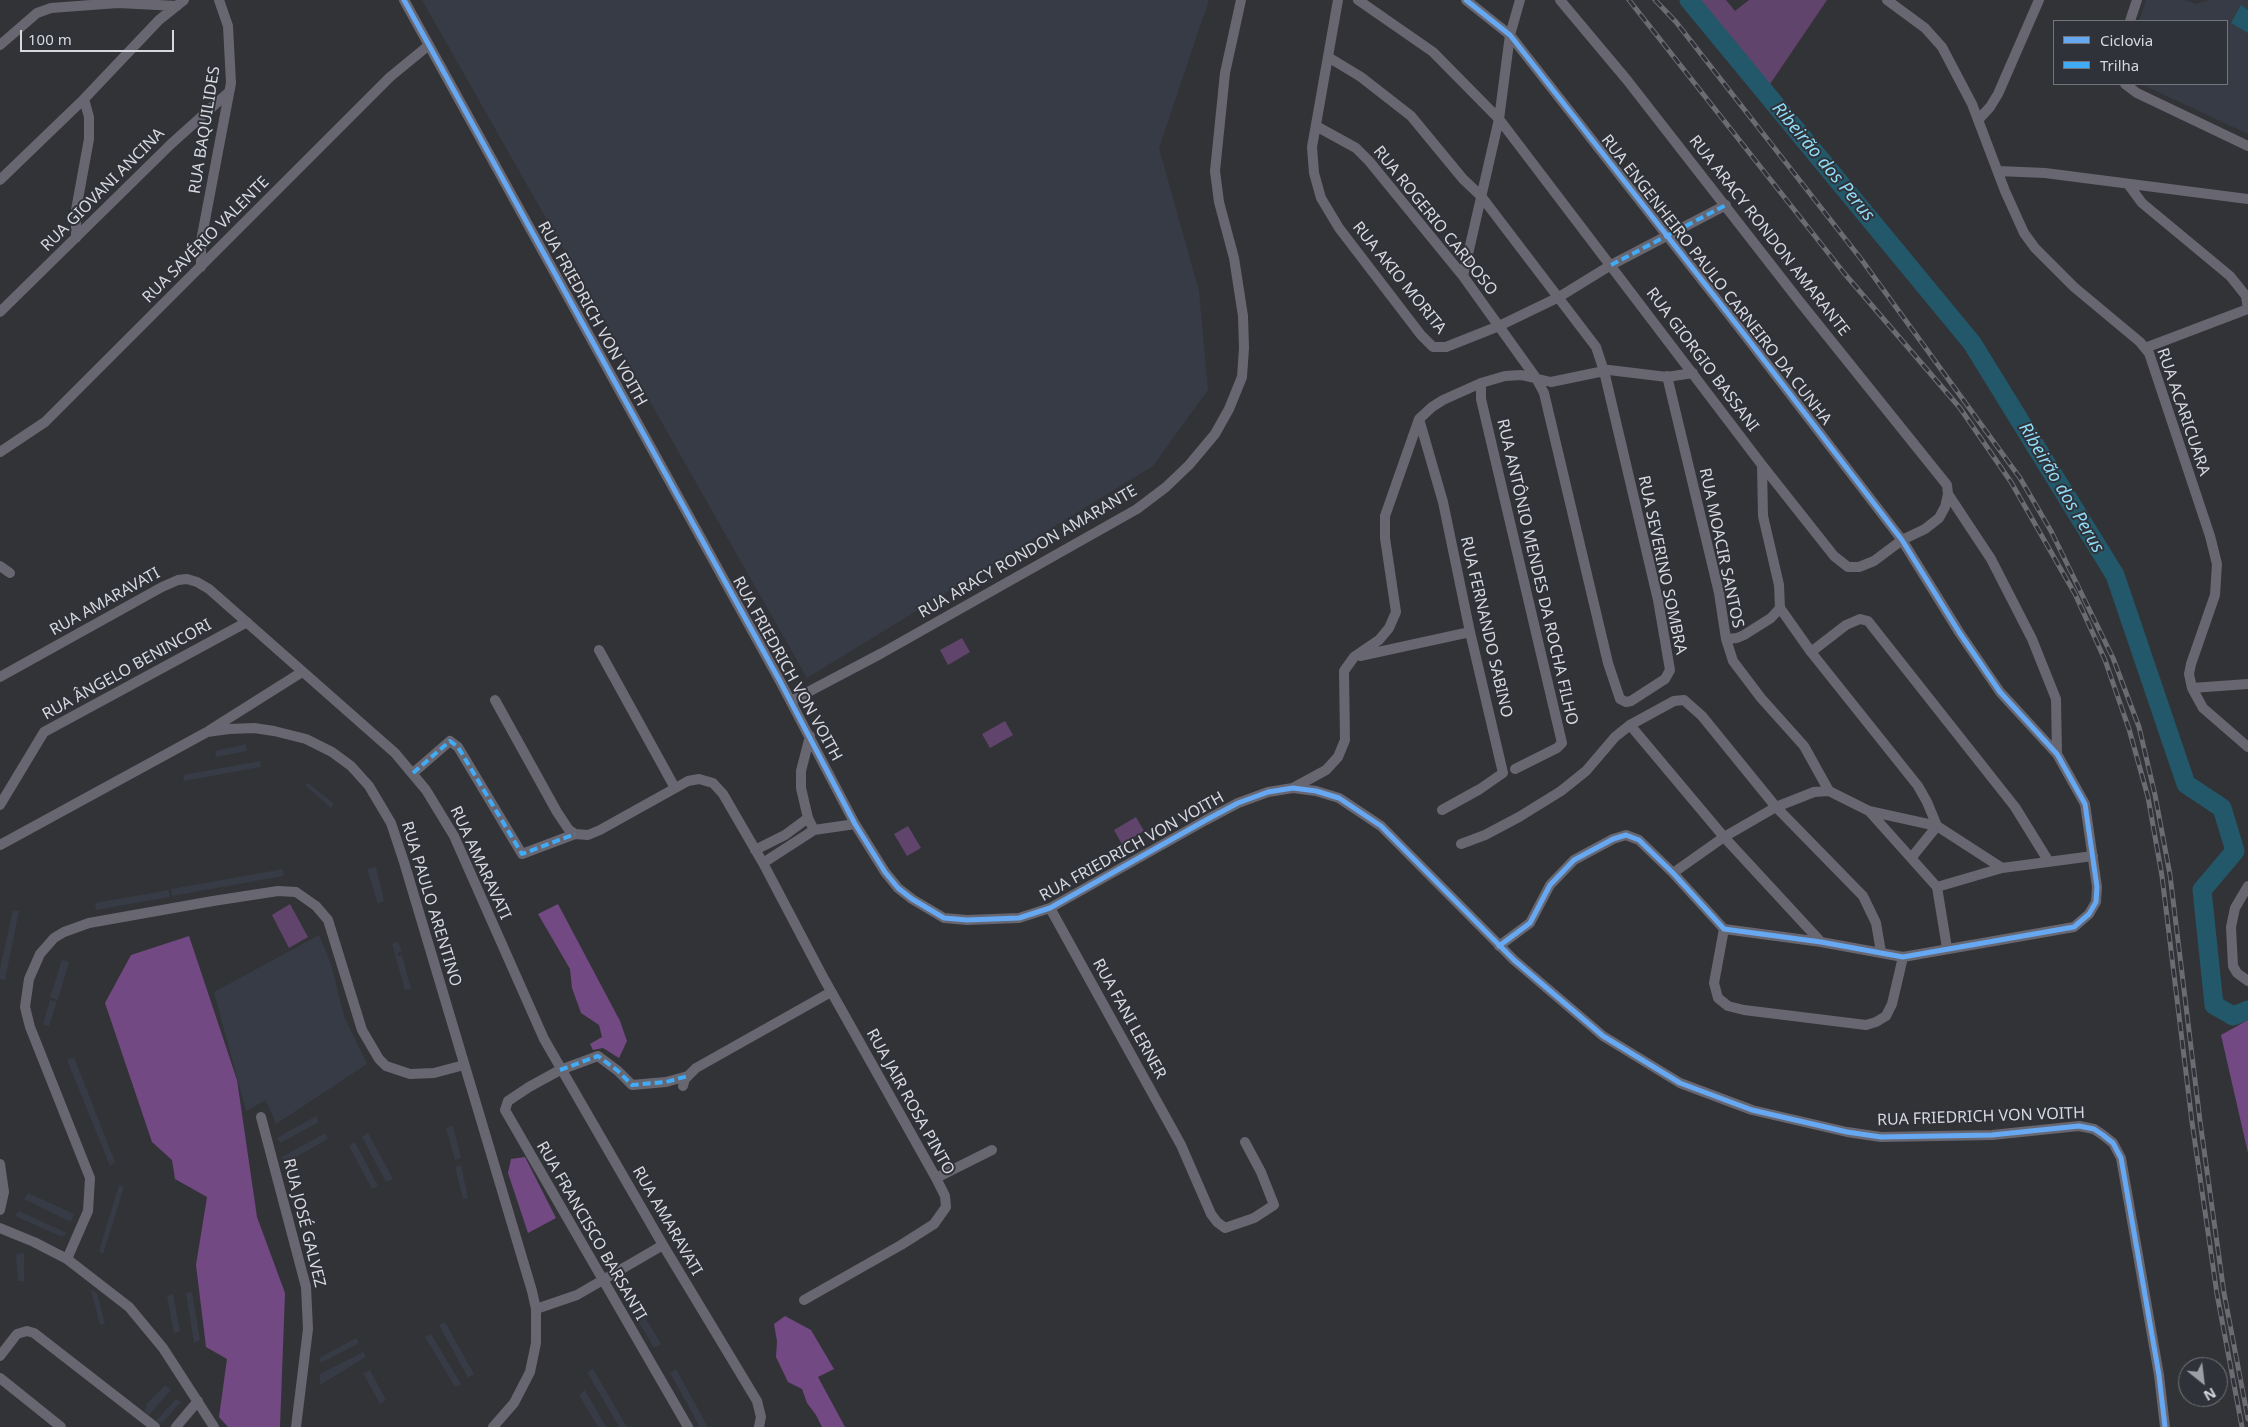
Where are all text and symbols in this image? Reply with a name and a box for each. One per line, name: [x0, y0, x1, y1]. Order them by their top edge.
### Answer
scale bar: [22, 20, 176, 52]
legend: [2053, 20, 2228, 85]
text: 100 m: [28, 29, 72, 49]
text: Ciclovia: [2100, 30, 2153, 50]
text: Trilha: [2100, 55, 2139, 75]
street label: RUA BAQUILIDES: [185, 65, 225, 195]
water label: Ribeirão dos Perus: [1767, 98, 1879, 226]
street label: RUA GIOVANI ANCINA: [37, 124, 169, 256]
street label: RUA ENGENHEIRO PAULO CARNEIRO DA CUNHA: [1597, 131, 1835, 429]
street label: RUA ARACY RONDON AMARANTE: [1685, 132, 1853, 340]
street label: RUA ROGERIO CARDOSO: [1369, 142, 1501, 300]
street label: RUA SAVÉRIO VALENTE: [139, 173, 273, 307]
street label: RUA FRIEDRICH VON VOITH: [533, 218, 651, 410]
street label: RUA AKIO MORITA: [1348, 218, 1450, 338]
street label: RUA GIORGIO BASSANI: [1642, 284, 1762, 436]
street label: RUA ACARICUARA: [2152, 346, 2214, 478]
street label: RUA ANTÔNIO MENDES DA ROCHA FILHO: [1492, 417, 1582, 727]
water label: Ribeirão dos Perus: [2014, 419, 2108, 557]
street label: RUA MOACIR SANTOS: [1695, 466, 1747, 630]
street label: RUA SEVERINO SOMBRA: [1634, 474, 1690, 656]
street label: RUA ARACY RONDON AMARANTE: [915, 481, 1141, 623]
street label: RUA FERNANDO SABINO: [1456, 535, 1516, 719]
street label: RUA AMARAVATI: [47, 564, 163, 640]
street label: RUA FRIEDRICH VON VOITH: [728, 573, 846, 765]
street label: RUA ÂNGELO BENINCORI: [39, 615, 215, 725]
street label: RUA FRIEDRICH VON VOITH: [1036, 788, 1228, 906]
street label: RUA AMARAVATI: [445, 803, 515, 923]
street label: RUA PAULO ARENTINO: [397, 819, 465, 989]
street label: RUA FANI LERNER: [1088, 956, 1170, 1082]
street label: RUA JAIR ROSA PINTO: [862, 1026, 958, 1178]
street label: RUA FRIEDRICH VON VOITH: [1877, 1104, 2085, 1130]
street label: RUA FRANCISCO BARSANTI: [532, 1138, 650, 1324]
street label: RUA JOSÉ GALVEZ: [279, 1157, 329, 1289]
street label: RUA AMARAVATI: [628, 1163, 706, 1279]
north arrow: [2178, 1357, 2228, 1407]
text: N: [2200, 1384, 2220, 1406]

